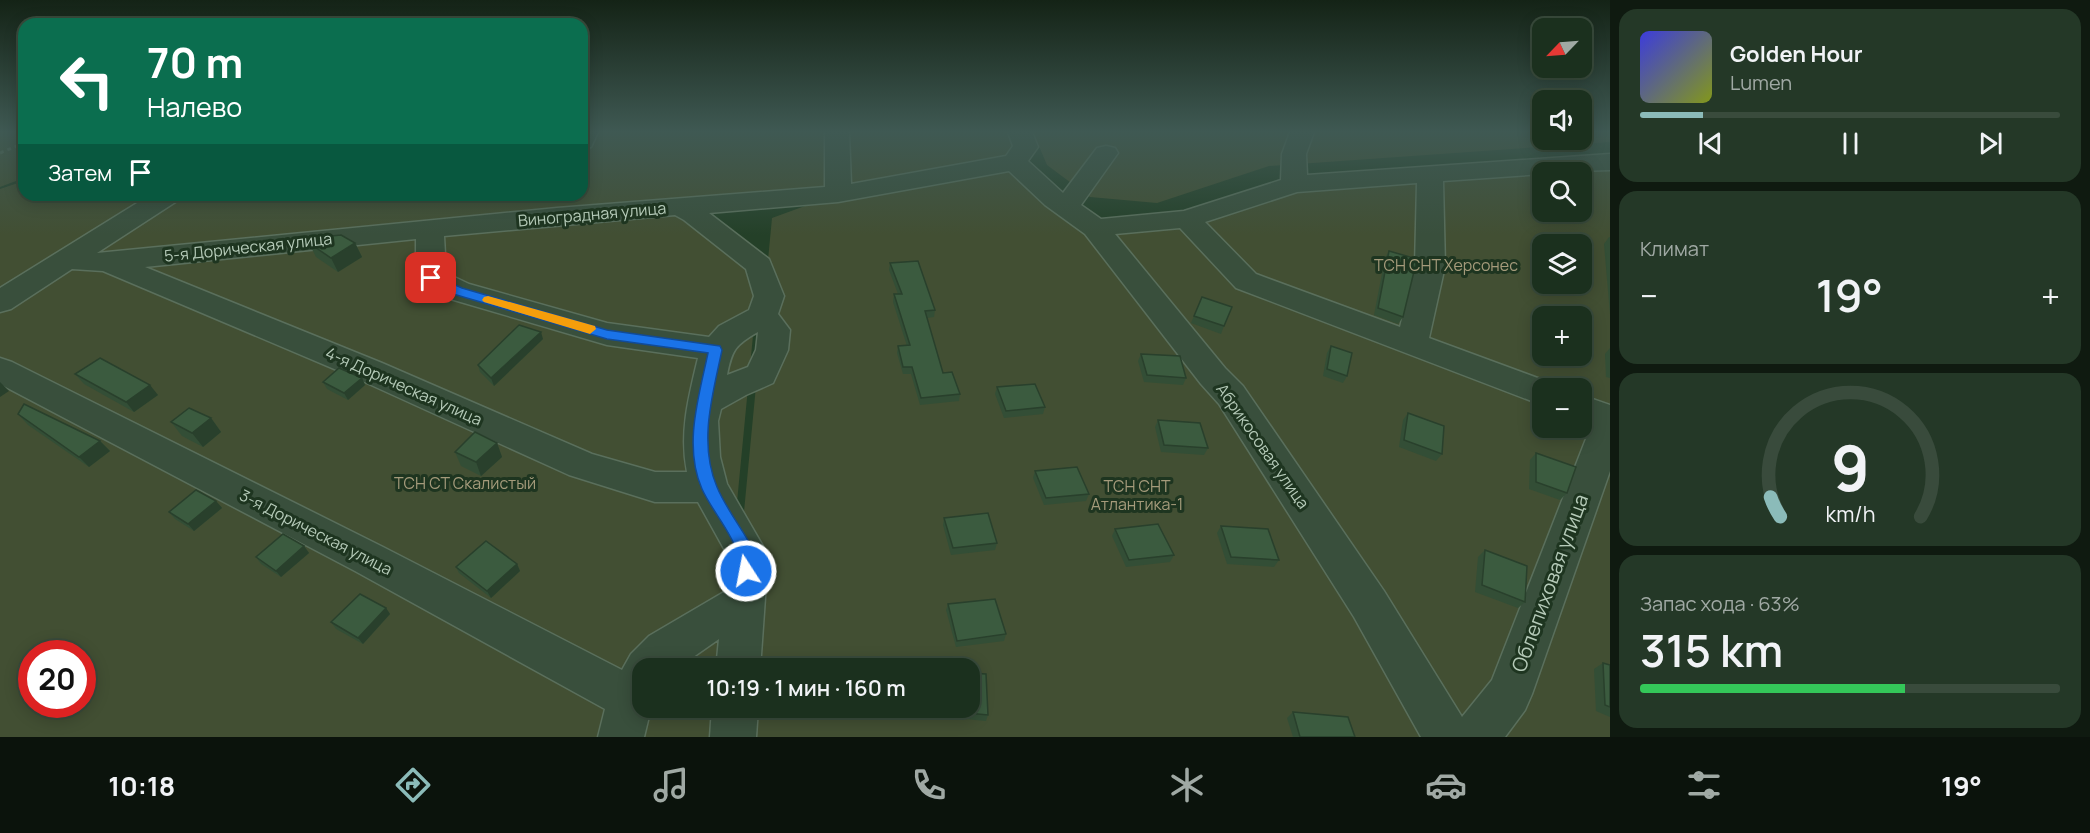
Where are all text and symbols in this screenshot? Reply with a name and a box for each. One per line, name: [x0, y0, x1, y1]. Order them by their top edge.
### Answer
north arrow: [1532, 18, 1592, 78]
map controls: [1532, 18, 1592, 438]
text: 70 m: [147, 33, 243, 91]
text: Golden Hour: [1730, 39, 1863, 69]
icon: left: [48, 42, 126, 120]
text: Lumen: [1730, 69, 1792, 96]
text: Налево: [147, 88, 242, 125]
button: sound: [1532, 90, 1592, 150]
icon: previous: [1694, 127, 1727, 160]
icon: pause: [1834, 127, 1867, 160]
icon: next: [1974, 127, 2007, 160]
icon: arrive: [124, 156, 157, 189]
text: Затем: [48, 158, 112, 188]
button: search: [1532, 162, 1592, 222]
street label: Виноградная улица: [517, 197, 667, 231]
street label: 5-я Дорическая улица: [163, 227, 333, 267]
button: layers: [1532, 234, 1592, 294]
text: Климат: [1640, 235, 1709, 262]
pin: [405, 252, 456, 303]
park label: ТСН СНТ Херсонес: [1374, 254, 1518, 276]
icon: arrive: [414, 261, 447, 294]
text: 19°: [1816, 264, 1883, 326]
text: −: [1640, 273, 1658, 318]
text: +: [2041, 273, 2060, 318]
button: +: [1532, 306, 1592, 366]
street label: 4-я Дорическая улица: [322, 342, 486, 430]
button: −: [1532, 378, 1592, 438]
street label: Абрикосовая улица: [1212, 379, 1314, 513]
text: 9: [1831, 424, 1869, 510]
park label: ТСН СТ Скалистый: [394, 472, 536, 494]
park label: ТСН СНТ Атлантика-1: [1091, 475, 1183, 515]
street label: 3-я Дорическая улица: [236, 484, 396, 580]
street label: Облепиховая улица: [1505, 490, 1594, 676]
text: km/h: [1825, 499, 1875, 528]
position arrow: [714, 539, 778, 603]
text: Запас хода · 63%: [1640, 590, 1800, 617]
text: 315 km: [1640, 619, 1783, 681]
speed limit sign: 20: [18, 640, 96, 718]
text: 10:19 · 1 мин · 160 m: [706, 673, 906, 703]
icon: directions: [392, 764, 434, 806]
icon: music: [650, 764, 692, 806]
icon: phone: [908, 764, 950, 806]
icon: climate: [1166, 764, 1208, 806]
icon: car: [1425, 764, 1467, 806]
icon: filters: [1683, 764, 1725, 806]
text: 10:18: [108, 767, 175, 804]
text: 19°: [1941, 767, 1982, 804]

